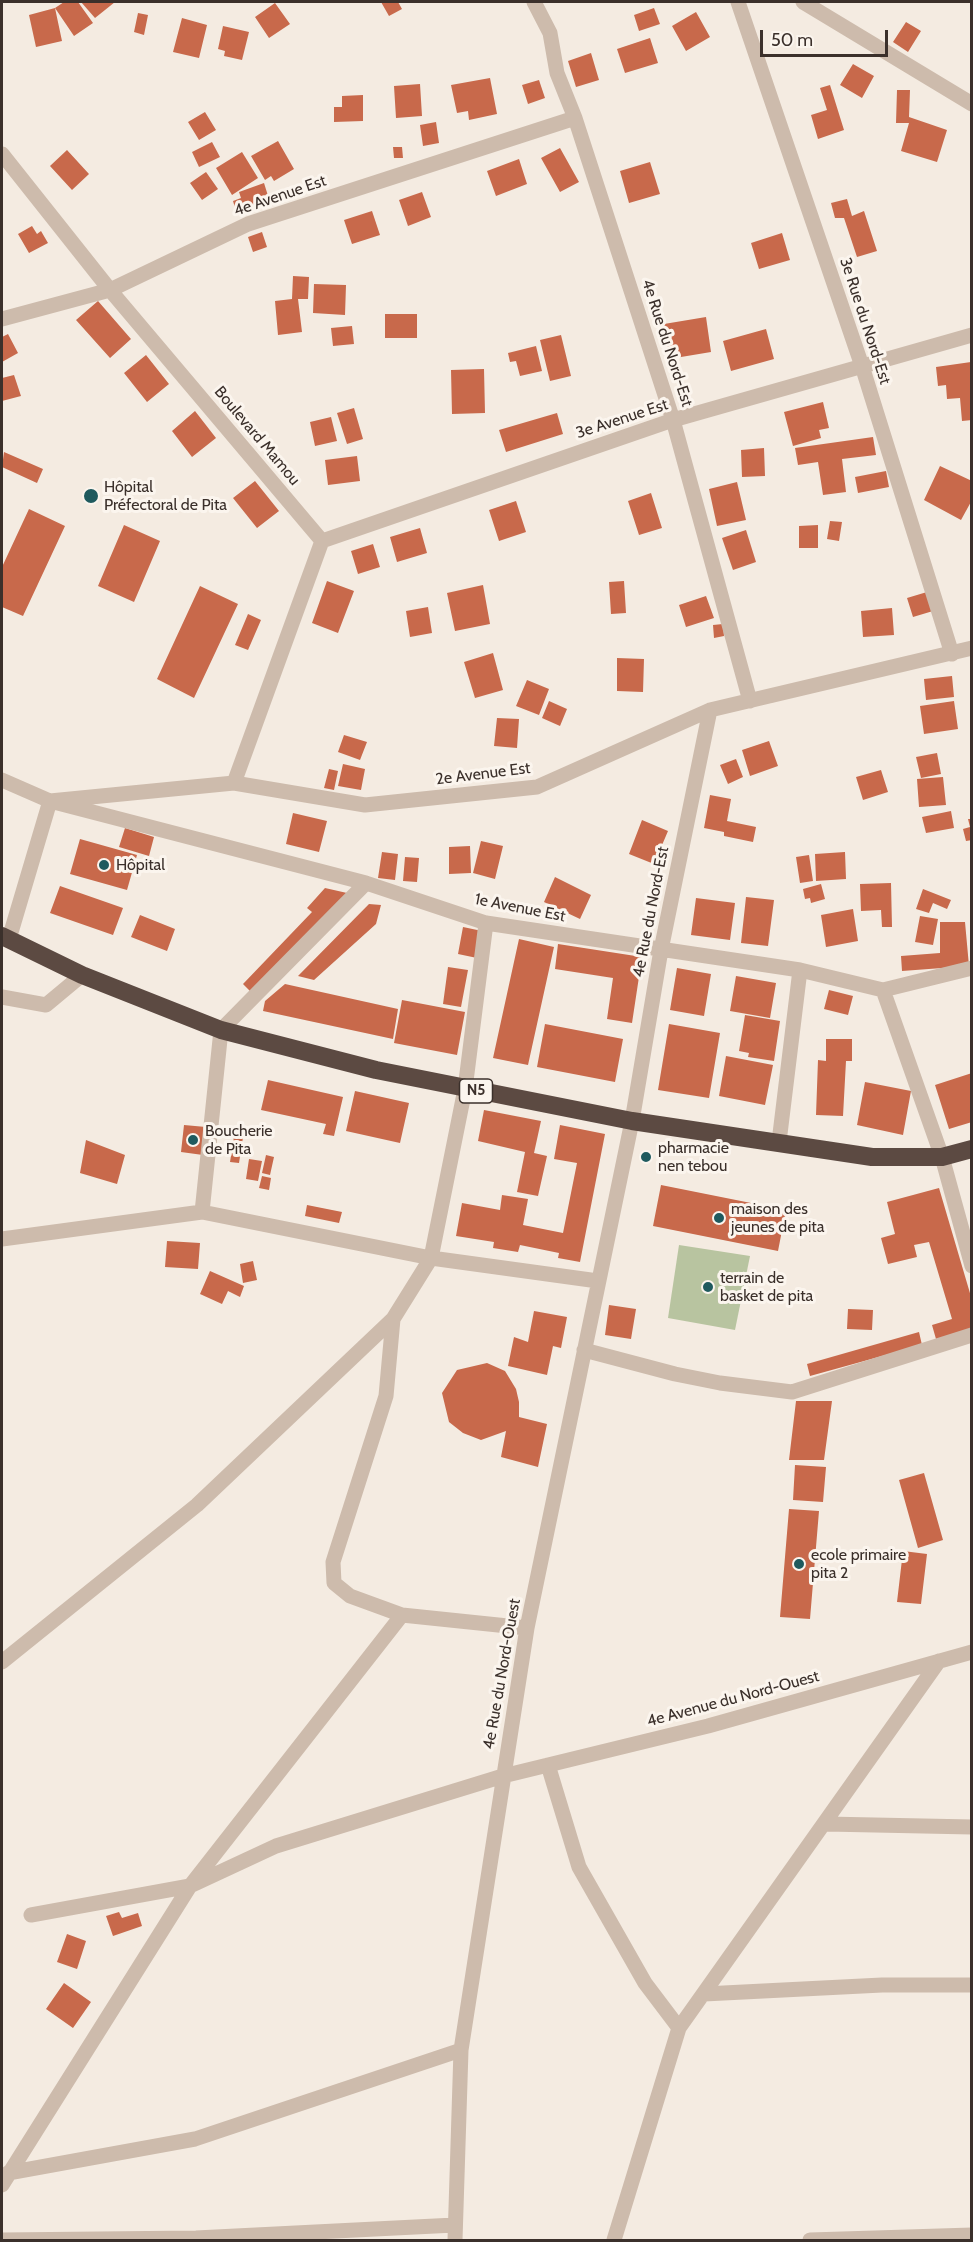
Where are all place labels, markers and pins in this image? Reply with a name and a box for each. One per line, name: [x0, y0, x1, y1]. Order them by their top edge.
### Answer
place label: Hôpital Préfectoral de Pita: [104, 477, 227, 515]
marker: Hôpital Préfectoral de Pita: [82, 487, 100, 505]
place label: Hôpital: [116, 855, 165, 875]
marker: Hôpital: [97, 858, 111, 872]
place label: Boucherie de Pita: [205, 1121, 273, 1159]
marker: Boucherie de Pita: [186, 1133, 200, 1147]
place label: pharmacie nen tebou: [658, 1138, 729, 1176]
marker: pharmacie nen tebou: [639, 1150, 653, 1164]
place label: maison des jeunes de pita: [731, 1199, 824, 1237]
marker: maison des jeunes de pita: [712, 1211, 726, 1225]
place label: terrain de basket de pita: [720, 1268, 813, 1306]
marker: terrain de basket de pita: [701, 1280, 715, 1294]
place label: ecole primaire pita 2: [811, 1545, 906, 1583]
marker: ecole primaire pita 2: [792, 1557, 806, 1571]

